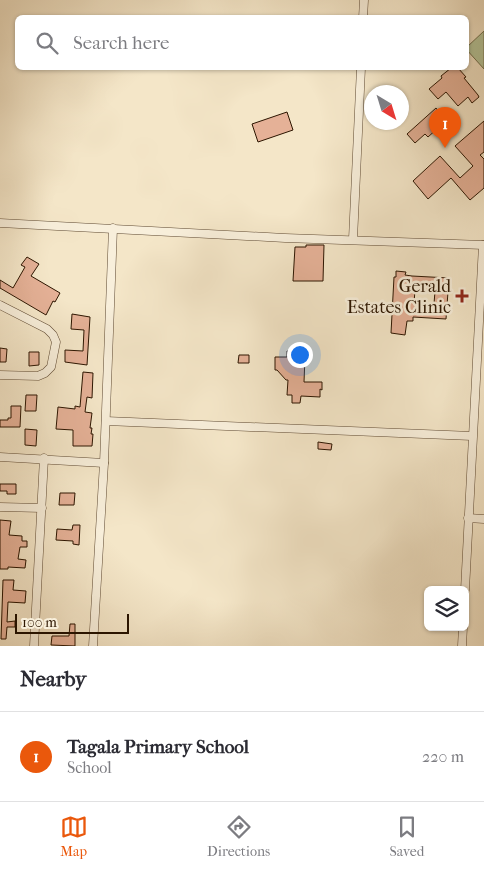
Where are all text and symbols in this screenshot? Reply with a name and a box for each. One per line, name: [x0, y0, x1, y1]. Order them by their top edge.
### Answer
search box: [15, 15, 469, 70]
icon: search: [33, 29, 61, 57]
text: Search here: [73, 32, 169, 54]
north arrow: [364, 85, 409, 130]
pin: 1: [429, 107, 461, 148]
place label: Gerald Estates Clinic: [347, 276, 451, 318]
marker: Gerald Estates Clinic: [455, 289, 469, 303]
your location: [287, 342, 313, 368]
map controls: [424, 586, 469, 631]
button: layers: [424, 586, 469, 631]
scale bar: [15, 611, 129, 634]
text: 100 m: [22, 614, 57, 631]
text: Nearby: [20, 667, 86, 691]
text: Tagala Primary School: [67, 736, 249, 758]
text: 1: [33, 747, 39, 766]
text: 220 m: [422, 747, 464, 766]
text: School: [67, 758, 112, 777]
tab: Map: [60, 813, 88, 860]
tab: Directions: [207, 813, 270, 860]
tab: Saved: [390, 813, 424, 860]

